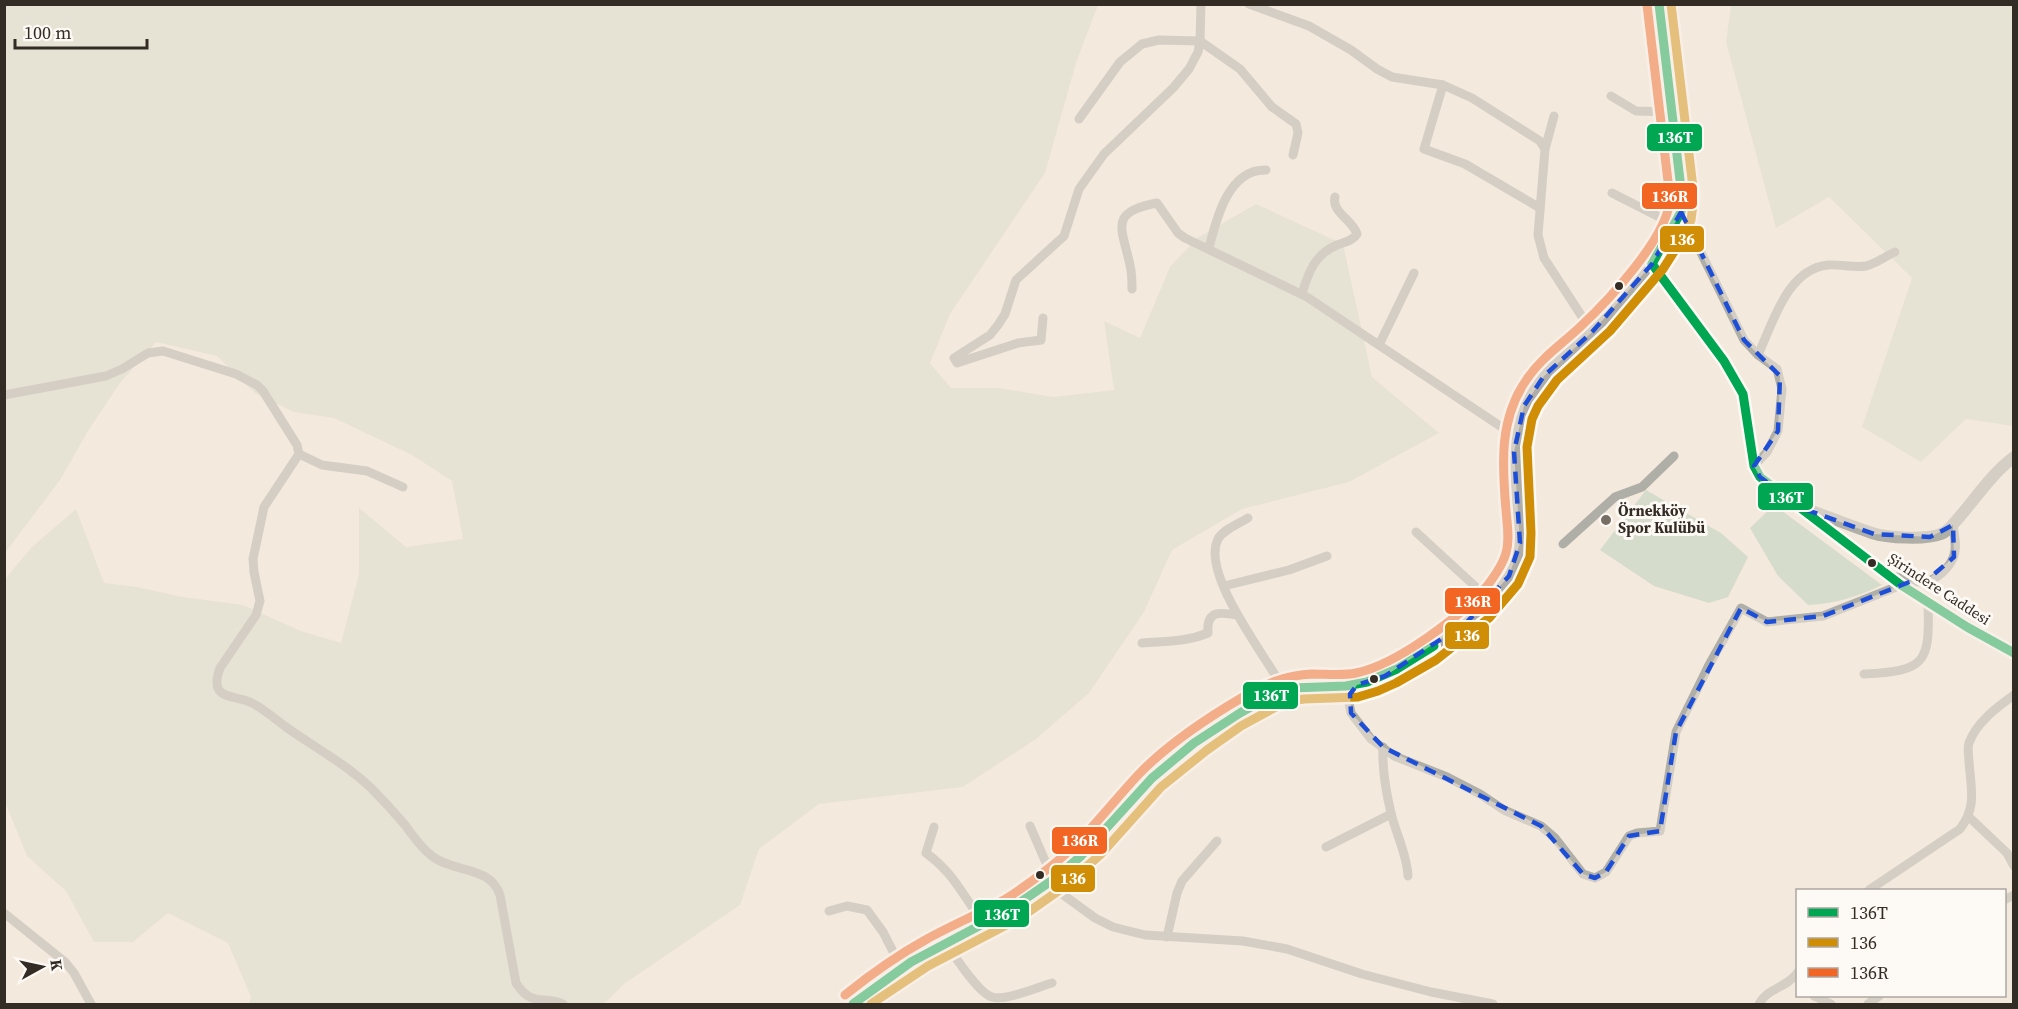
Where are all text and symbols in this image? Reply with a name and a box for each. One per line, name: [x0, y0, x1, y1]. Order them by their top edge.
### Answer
scale bar: [15, 12, 147, 50]
text: 100 m: [24, 20, 71, 45]
line badge: 136T: [1646, 123, 1703, 152]
text: 136T: [1657, 126, 1693, 148]
line badge: 136R: [1641, 182, 1698, 210]
text: 136R: [1652, 185, 1689, 207]
line badge: 136: [1659, 225, 1705, 253]
text: 136: [1669, 228, 1695, 250]
unlabelled marker: [1613, 280, 1625, 292]
line badge: 136T: [1757, 482, 1814, 511]
text: 136T: [1768, 486, 1804, 508]
place label: Örnekköy Spor Kulübü: [1618, 500, 1705, 538]
marker: Örnekköy Spor Kulübü: [1599, 513, 1613, 527]
street label: Şirindere Caddesi: [1884, 548, 1995, 630]
unlabelled marker: [1866, 557, 1878, 569]
line badge: 136R: [1444, 587, 1501, 615]
text: 136R: [1455, 590, 1492, 612]
line badge: 136: [1444, 621, 1490, 650]
text: 136: [1454, 624, 1480, 646]
unlabelled marker: [1368, 673, 1380, 685]
line badge: 136T: [1242, 681, 1299, 710]
text: 136T: [1253, 684, 1289, 706]
line badge: 136R: [1051, 826, 1108, 855]
text: 136R: [1062, 829, 1099, 851]
line badge: 136: [1050, 864, 1096, 893]
text: 136: [1060, 867, 1086, 889]
unlabelled marker: [1034, 869, 1046, 881]
legend: [1796, 889, 2006, 997]
line badge: 136T: [973, 899, 1030, 928]
text: 136T: [1850, 900, 1888, 925]
text: 136T: [984, 903, 1020, 925]
text: 136: [1850, 930, 1877, 955]
north arrow: [12, 937, 72, 997]
text: K: [45, 958, 69, 973]
text: 136R: [1850, 960, 1889, 985]

